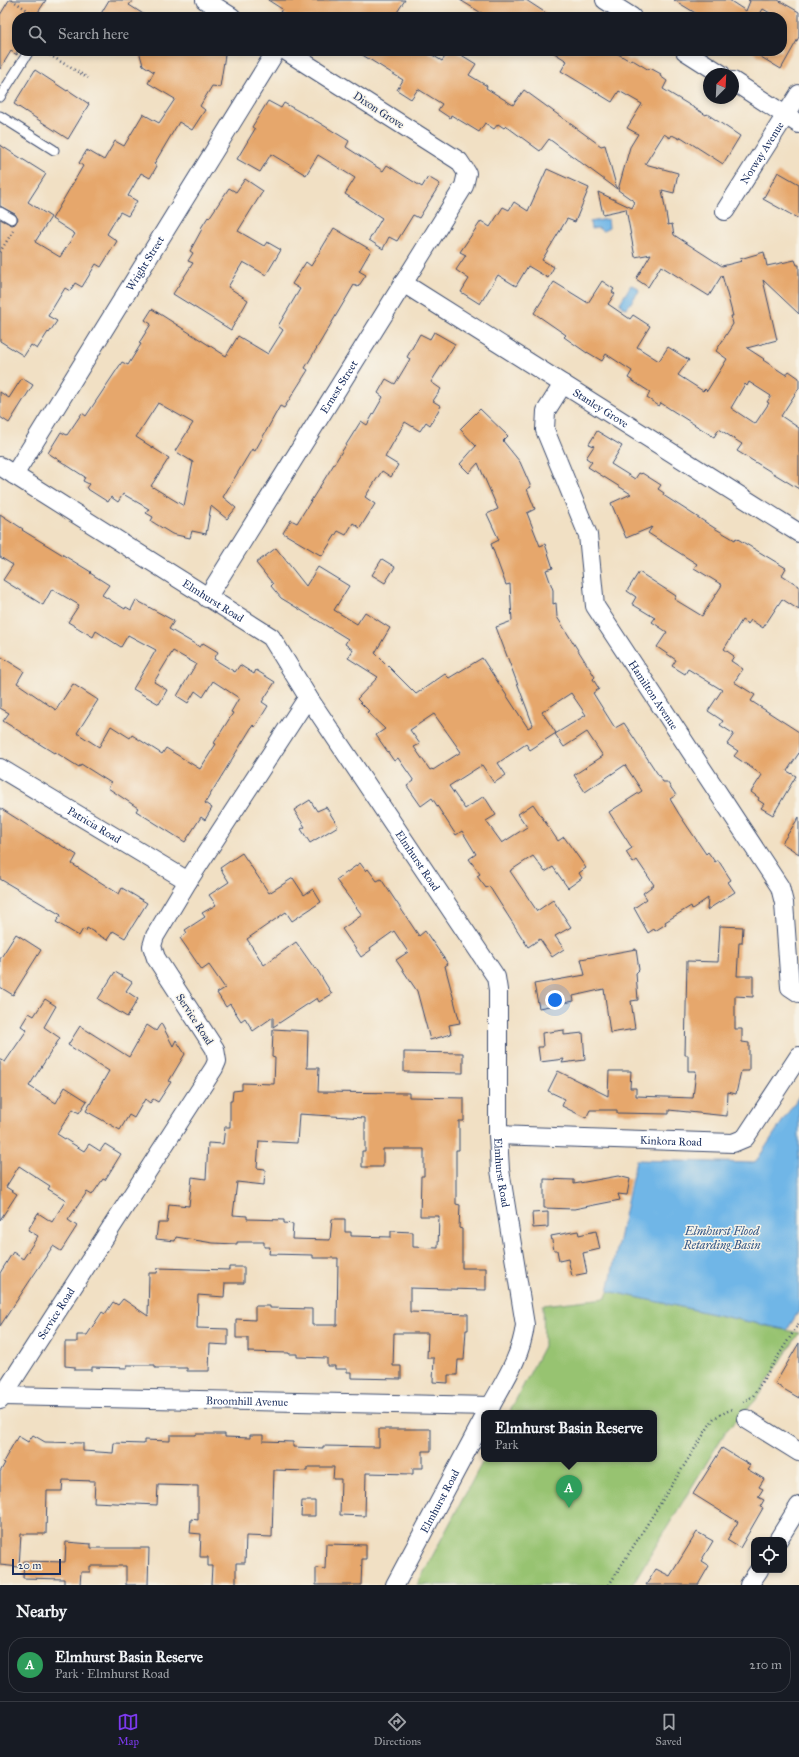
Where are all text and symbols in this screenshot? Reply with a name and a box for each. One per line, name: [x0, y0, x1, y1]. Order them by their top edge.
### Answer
search box: [12, 12, 787, 56]
icon: search: [26, 23, 48, 45]
text: Search here: [58, 25, 129, 43]
north arrow: [703, 68, 739, 104]
street label: Dixon Grove: [351, 89, 407, 132]
street label: Norway Avenue: [738, 119, 787, 187]
street label: Wright Street: [123, 234, 167, 293]
street label: Ernest Street: [318, 358, 361, 416]
street label: Stanley Grove: [570, 386, 631, 431]
street label: Elmhurst Road: [180, 577, 246, 625]
street label: Hamilton Avenue: [625, 658, 681, 733]
street label: Patricia Road: [65, 804, 123, 846]
street label: Elmhurst Road: [393, 828, 443, 894]
your location: [545, 990, 565, 1010]
street label: Service Road: [173, 991, 216, 1048]
street label: Kinkora Road: [640, 1134, 703, 1149]
street label: Elmhurst Road: [491, 1137, 512, 1209]
water label: Elmhurst Flood Retarding Basin: [682, 1224, 761, 1252]
street label: Service Road: [35, 1285, 78, 1342]
street label: Broomhill Avenue: [206, 1394, 289, 1409]
popup: [481, 1410, 657, 1462]
text: Elmhurst Basin Reserve: [495, 1419, 643, 1437]
text: Park: [495, 1437, 519, 1453]
street label: Elmhurst Road: [418, 1467, 463, 1535]
pin: A: [556, 1475, 582, 1508]
map controls: [751, 1537, 787, 1573]
button: locate: [751, 1537, 787, 1573]
scale bar: [12, 1557, 61, 1576]
text: 20 m: [18, 1559, 41, 1572]
text: Nearby: [16, 1601, 67, 1622]
text: Elmhurst Basin Reserve: [55, 1648, 203, 1666]
text: A: [26, 1657, 34, 1673]
text: 210 m: [749, 1657, 782, 1673]
text: Park · Elmhurst Road: [55, 1666, 170, 1682]
tab: Map: [117, 1711, 139, 1748]
tab: Directions: [374, 1711, 421, 1748]
tab: Saved: [656, 1711, 682, 1748]

